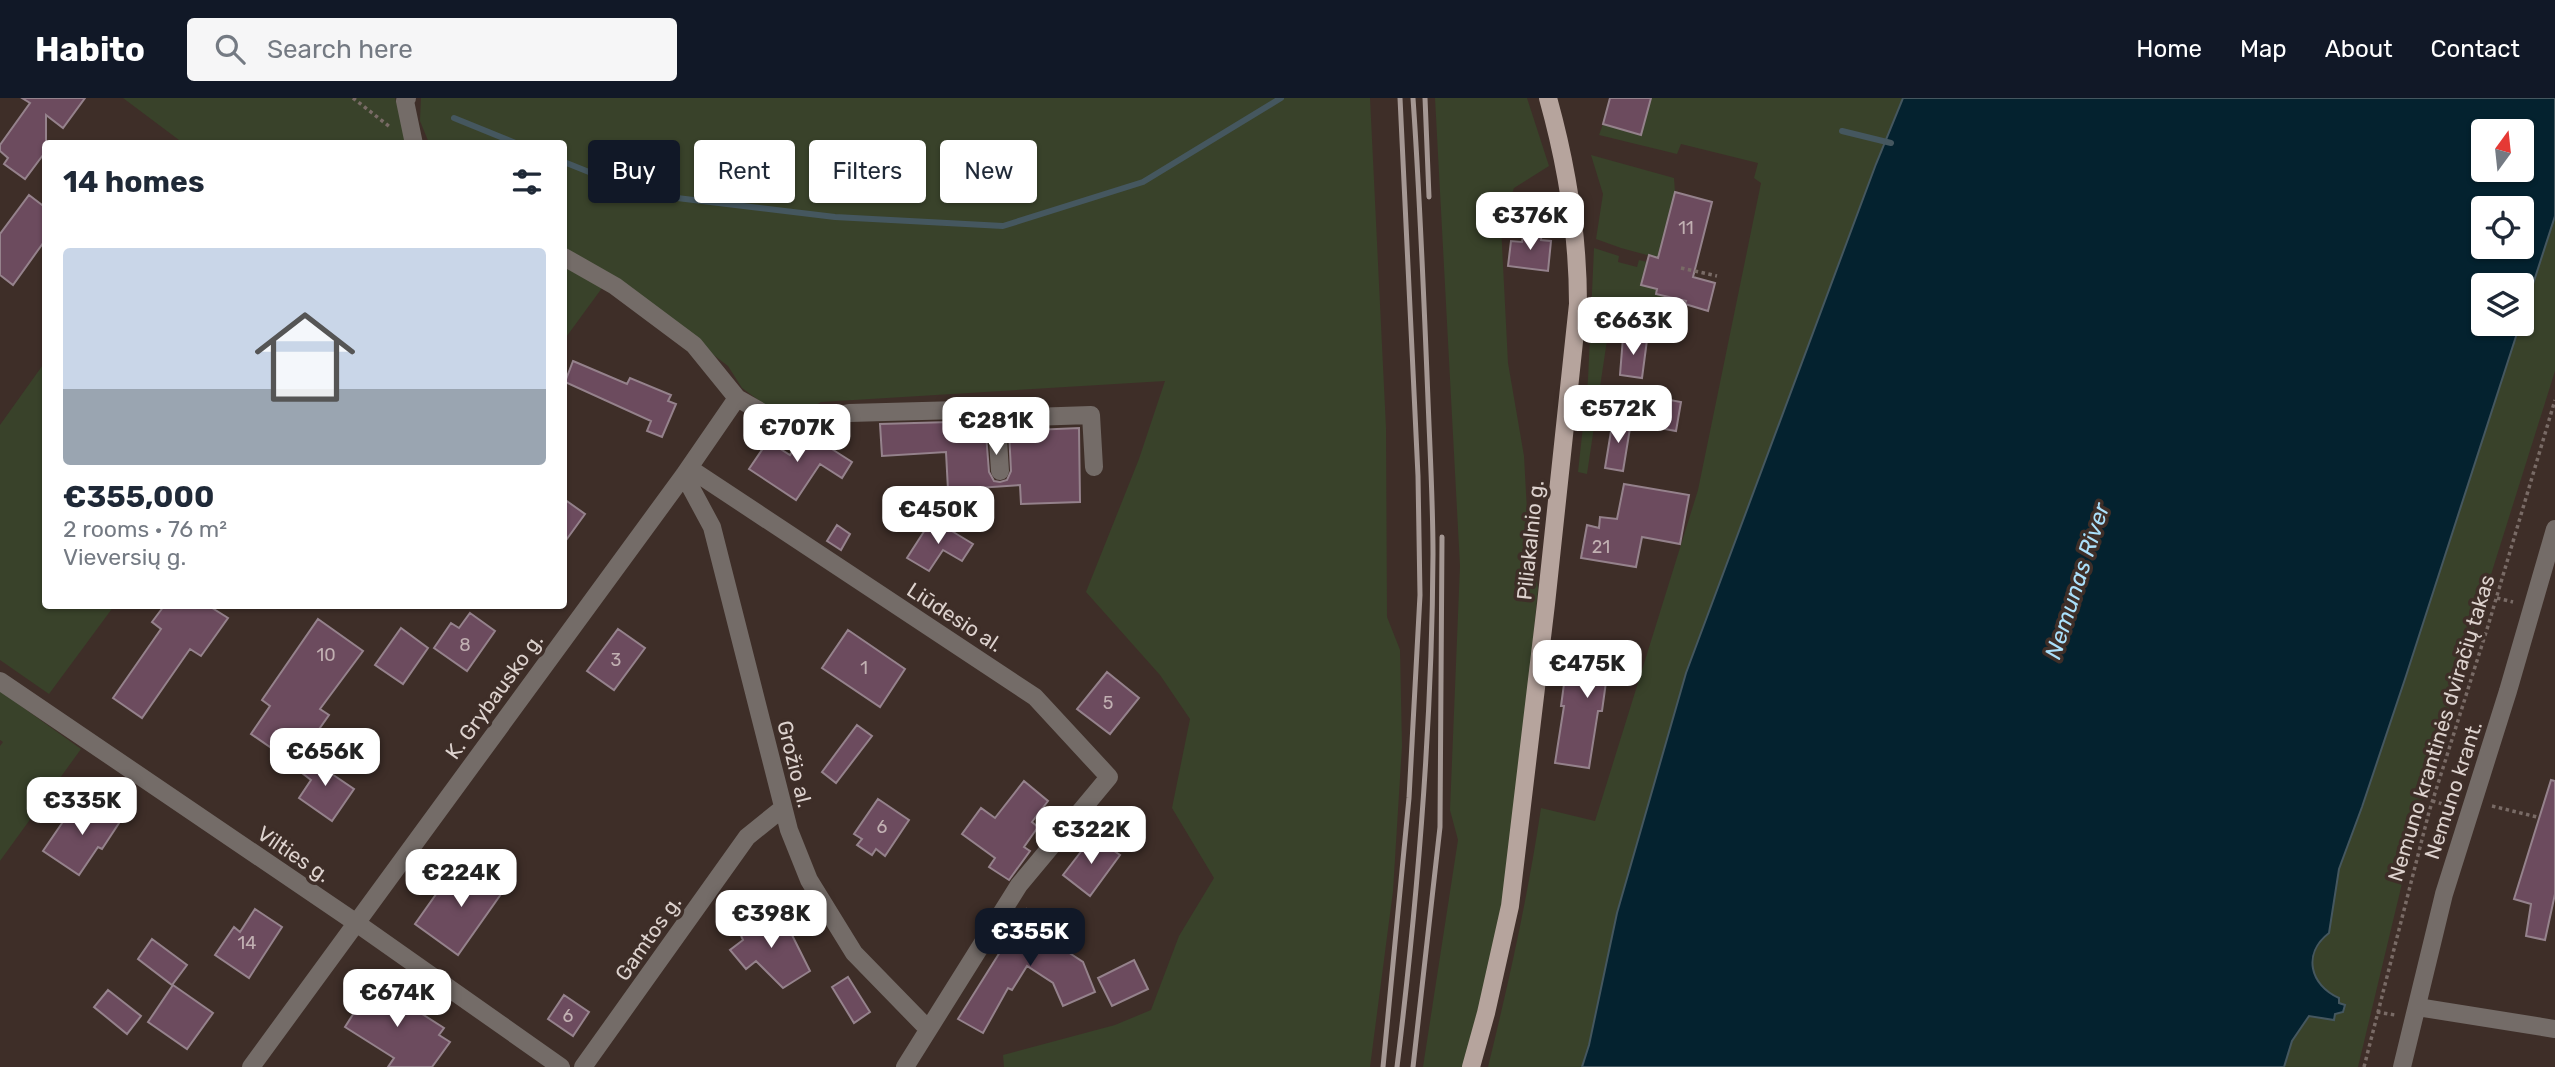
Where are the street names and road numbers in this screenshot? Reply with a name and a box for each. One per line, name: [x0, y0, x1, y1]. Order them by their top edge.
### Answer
street label: Piliakalnio g.: [1511, 479, 1549, 601]
street label: Nemuno krantinės dviračių takas: [2382, 572, 2500, 884]
street label: Liūdesio al.: [903, 577, 1007, 657]
street label: K. Grybausko g.: [440, 628, 548, 764]
street label: Grožio al.: [772, 718, 818, 810]
street label: Nemuno krant.: [2419, 718, 2487, 862]
street label: Vilties g.: [253, 821, 335, 887]
street label: Gamtos g.: [610, 891, 686, 985]

